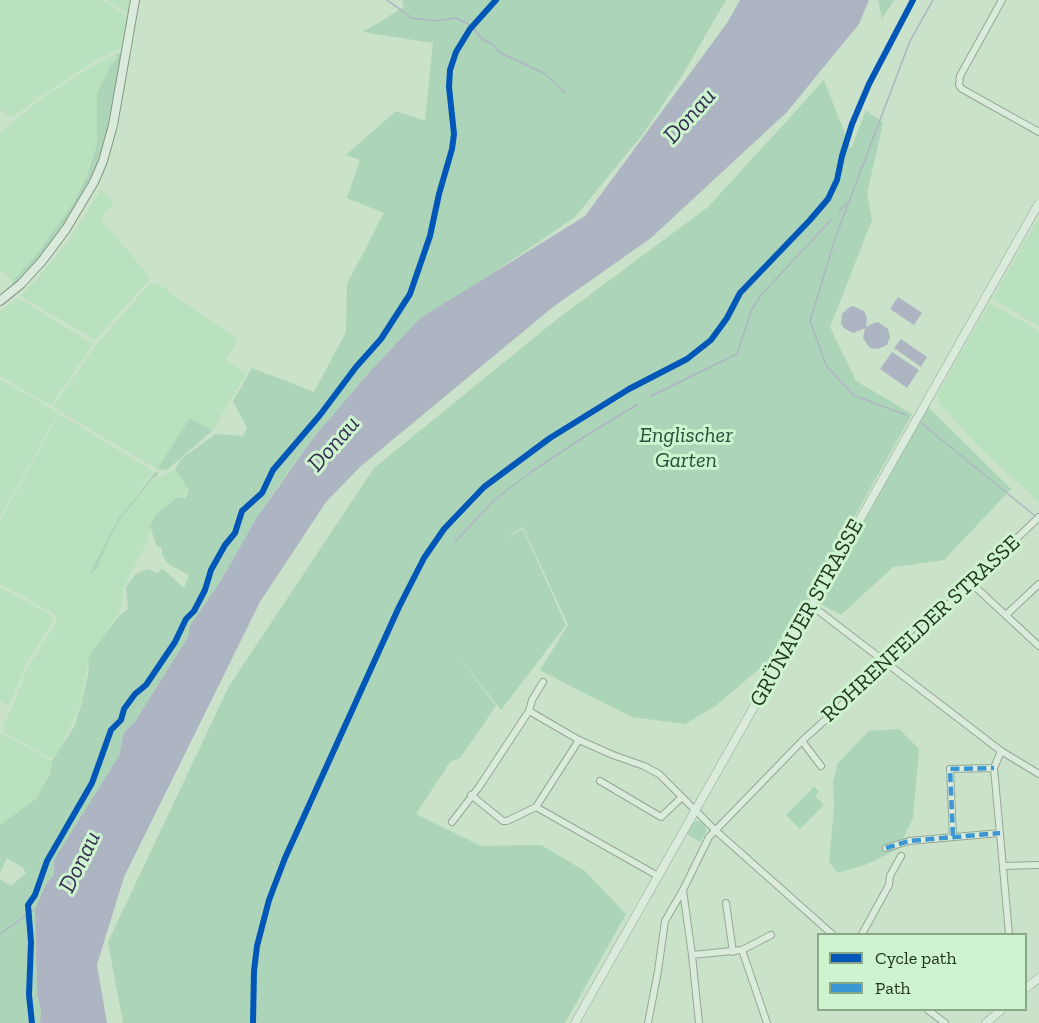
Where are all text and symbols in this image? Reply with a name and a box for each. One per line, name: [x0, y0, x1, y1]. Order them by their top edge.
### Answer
water label: Donau: [657, 82, 723, 150]
water label: Donau: [302, 410, 366, 478]
park label: Englischer Garten: [639, 423, 733, 475]
street label: GRÜNAUER STRASSE: [744, 515, 870, 711]
street label: ROHRENFELDER STRASSE: [816, 530, 1026, 728]
water label: Donau: [53, 826, 107, 898]
legend: [817, 933, 1027, 1011]
text: Cycle path: [875, 947, 957, 969]
text: Path: [875, 977, 911, 999]

